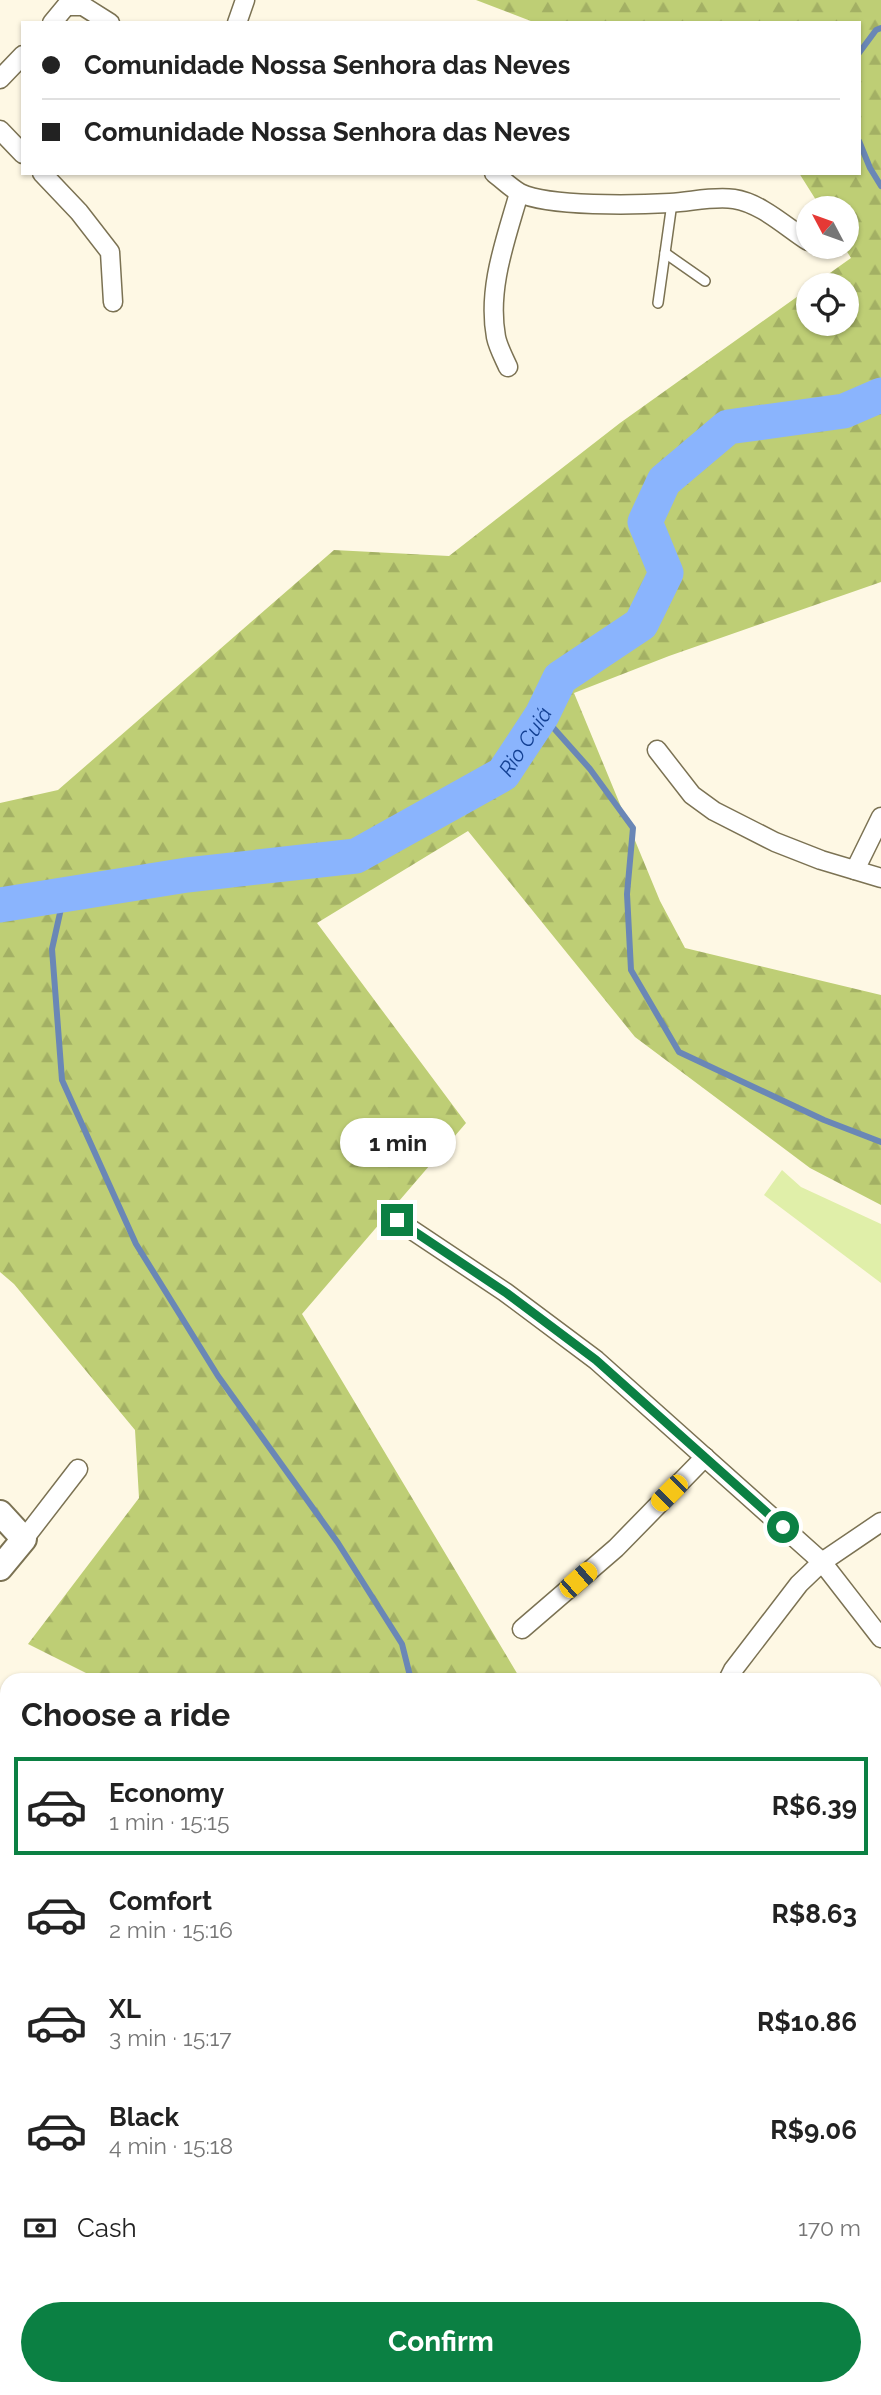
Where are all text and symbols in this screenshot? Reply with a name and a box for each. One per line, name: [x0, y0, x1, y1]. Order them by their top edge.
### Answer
text: Comunidade Nossa Senhora das Neves: [84, 50, 570, 80]
text: Comunidade Nossa Senhora das Neves: [84, 117, 570, 147]
north arrow: [796, 196, 859, 259]
map controls: [796, 196, 859, 336]
button: locate: [796, 273, 859, 336]
water label: Rio Cuiá: [493, 703, 556, 781]
callout: 1 min: [339, 1118, 455, 1168]
text: 1 min: [369, 1129, 427, 1156]
route end: [381, 1204, 413, 1236]
car: [647, 1471, 692, 1515]
route start: [767, 1511, 799, 1543]
car: [556, 1558, 601, 1602]
text: Choose a ride: [21, 1696, 230, 1733]
icon: car: [25, 1775, 88, 1838]
text: Economy: [109, 1778, 224, 1808]
text: R$6.39: [772, 1791, 857, 1821]
text: 1 min · 15:15: [109, 1808, 229, 1835]
icon: car: [25, 1883, 88, 1946]
text: Comfort: [109, 1886, 212, 1916]
text: R$8.63: [772, 1899, 857, 1929]
text: 2 min · 15:16: [109, 1916, 233, 1943]
icon: car: [25, 1991, 88, 2054]
text: XL: [109, 1994, 141, 2024]
text: R$10.86: [757, 2007, 857, 2037]
text: 3 min · 15:17: [109, 2024, 232, 2051]
icon: car: [25, 2099, 88, 2162]
text: Black: [109, 2102, 179, 2132]
text: R$9.06: [770, 2115, 857, 2145]
text: 4 min · 15:18: [109, 2132, 233, 2159]
icon: cash: [21, 2209, 59, 2247]
text: Cash: [77, 2213, 137, 2243]
text: 170 m: [798, 2214, 861, 2241]
button: Confirm: [21, 2302, 861, 2382]

